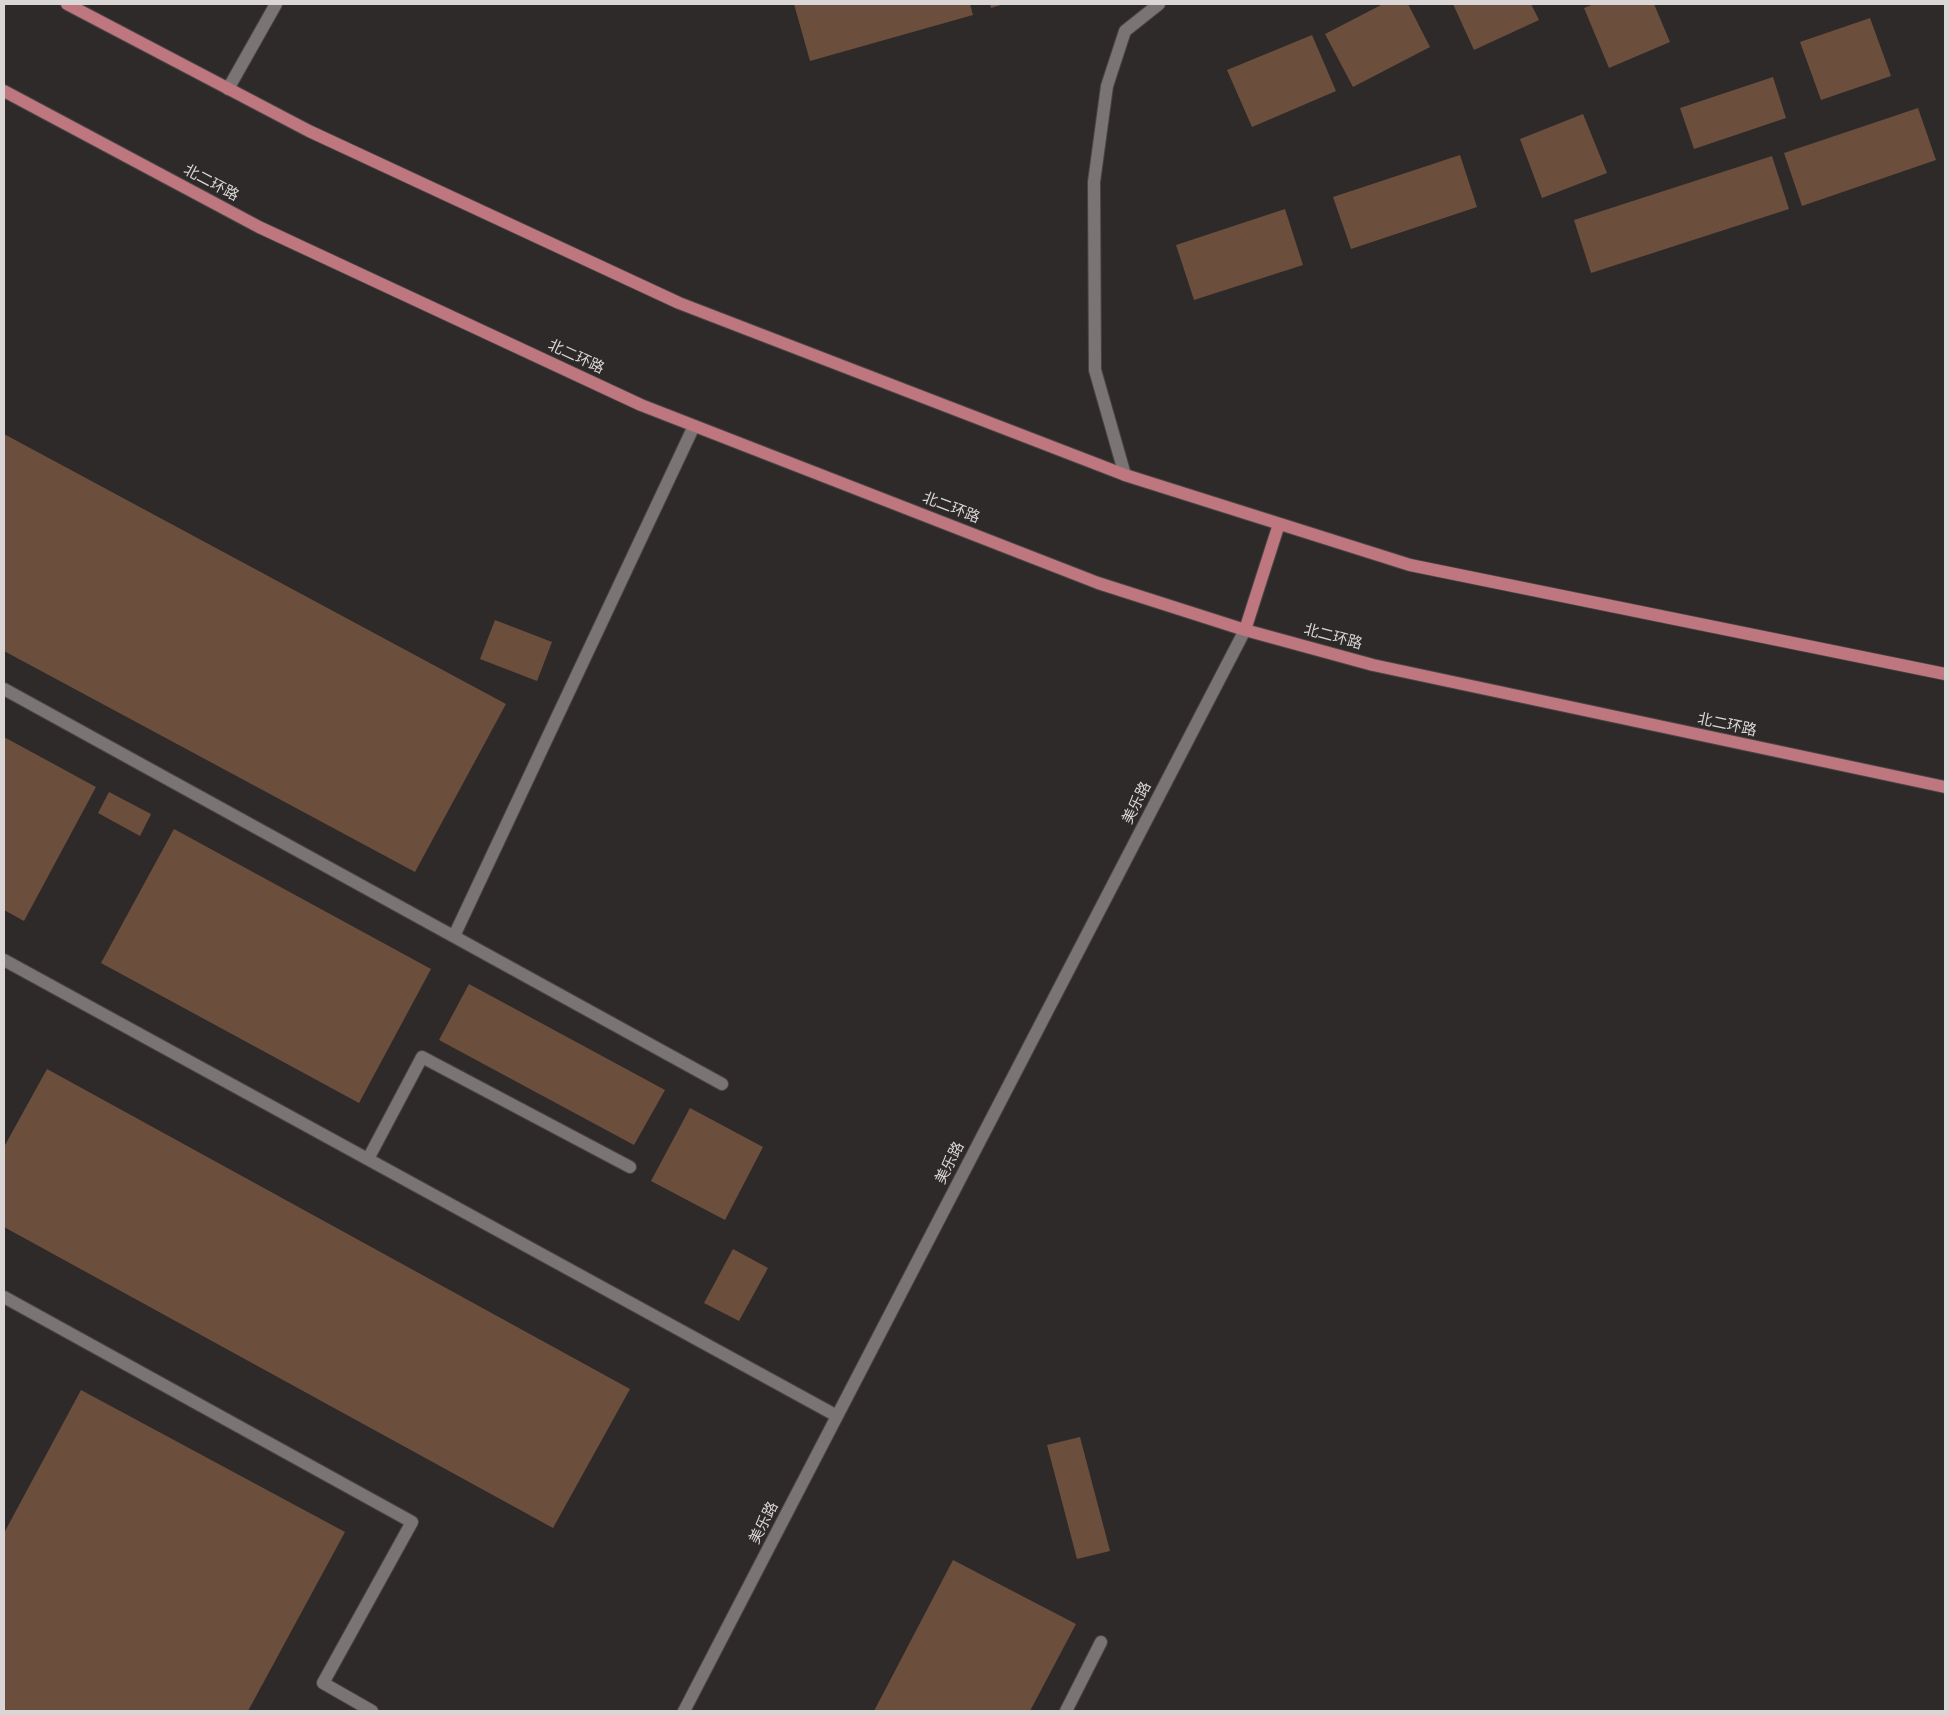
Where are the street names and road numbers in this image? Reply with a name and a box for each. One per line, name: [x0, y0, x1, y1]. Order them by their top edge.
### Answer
street label: 北二环路: [180, 161, 242, 205]
street label: 北二环路: [545, 336, 607, 378]
street label: 北二环路: [920, 489, 982, 527]
street label: 北二环路: [1302, 621, 1364, 653]
street label: 北二环路: [1696, 710, 1758, 740]
street label: 美乐路: [1119, 779, 1155, 827]
street label: 美乐路: [932, 1139, 968, 1187]
street label: 美乐路: [746, 1499, 782, 1547]

